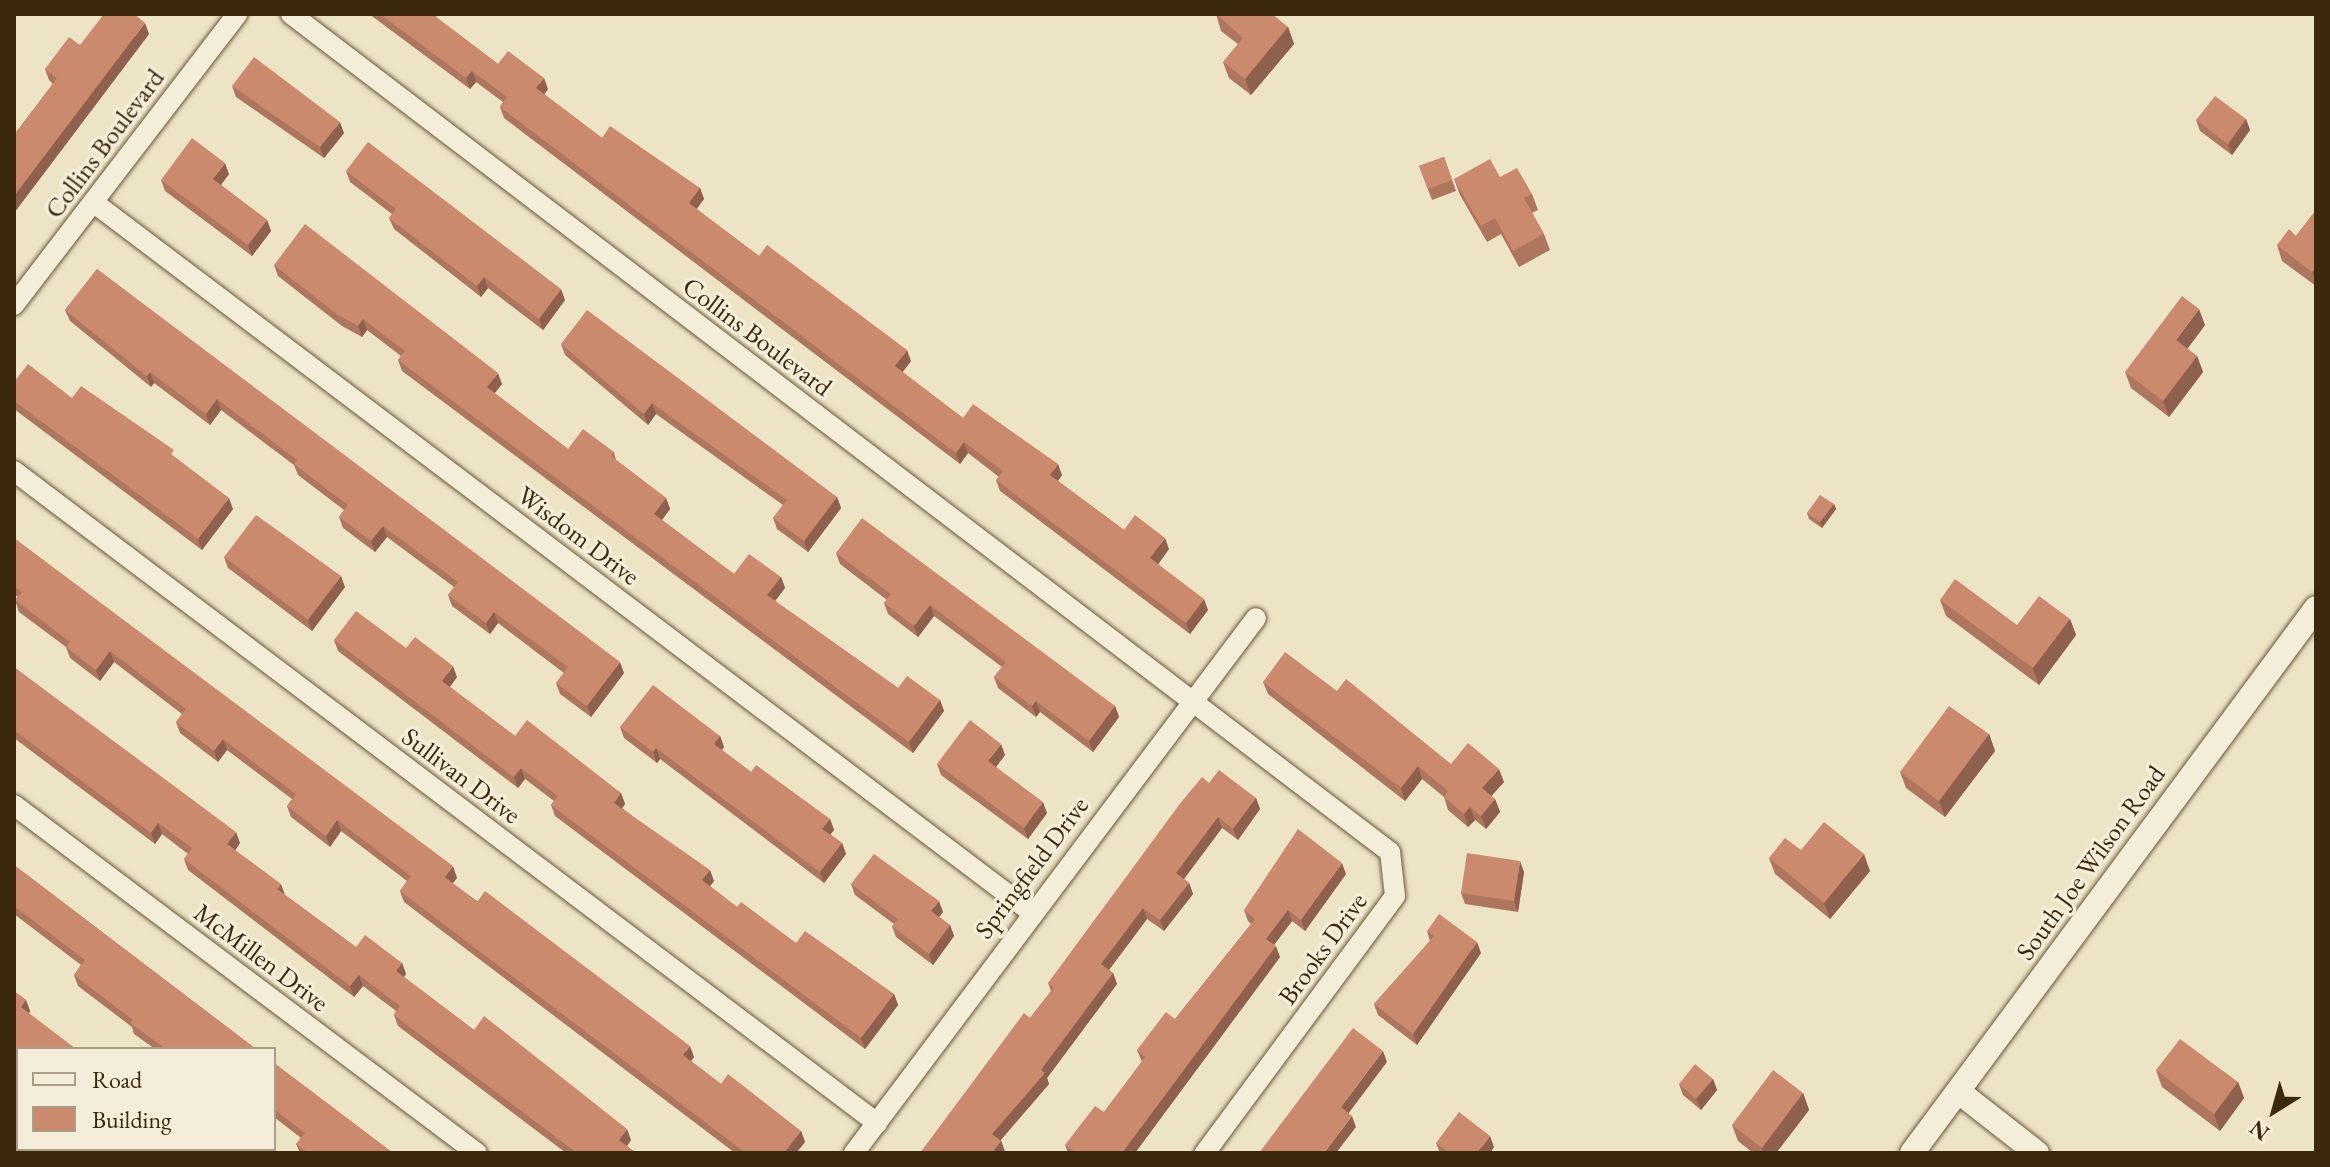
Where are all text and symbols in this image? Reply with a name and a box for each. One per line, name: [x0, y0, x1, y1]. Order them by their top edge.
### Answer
street label: Collins Boulevard: [39, 63, 171, 225]
street label: Collins Boulevard: [676, 271, 838, 403]
street label: Wisdom Drive: [511, 480, 645, 592]
street label: Sullivan Drive: [396, 721, 526, 831]
street label: South Joe Wilson Road: [2010, 760, 2172, 966]
street label: Springfield Drive: [969, 791, 1095, 945]
street label: Brooks Drive: [1272, 887, 1374, 1011]
street label: McMillen Drive: [188, 897, 334, 1019]
legend: [16, 1047, 276, 1151]
text: Road: [92, 1064, 142, 1095]
north arrow: [2234, 1071, 2314, 1151]
text: Building: [92, 1104, 172, 1135]
text: N: [2243, 1114, 2275, 1148]

